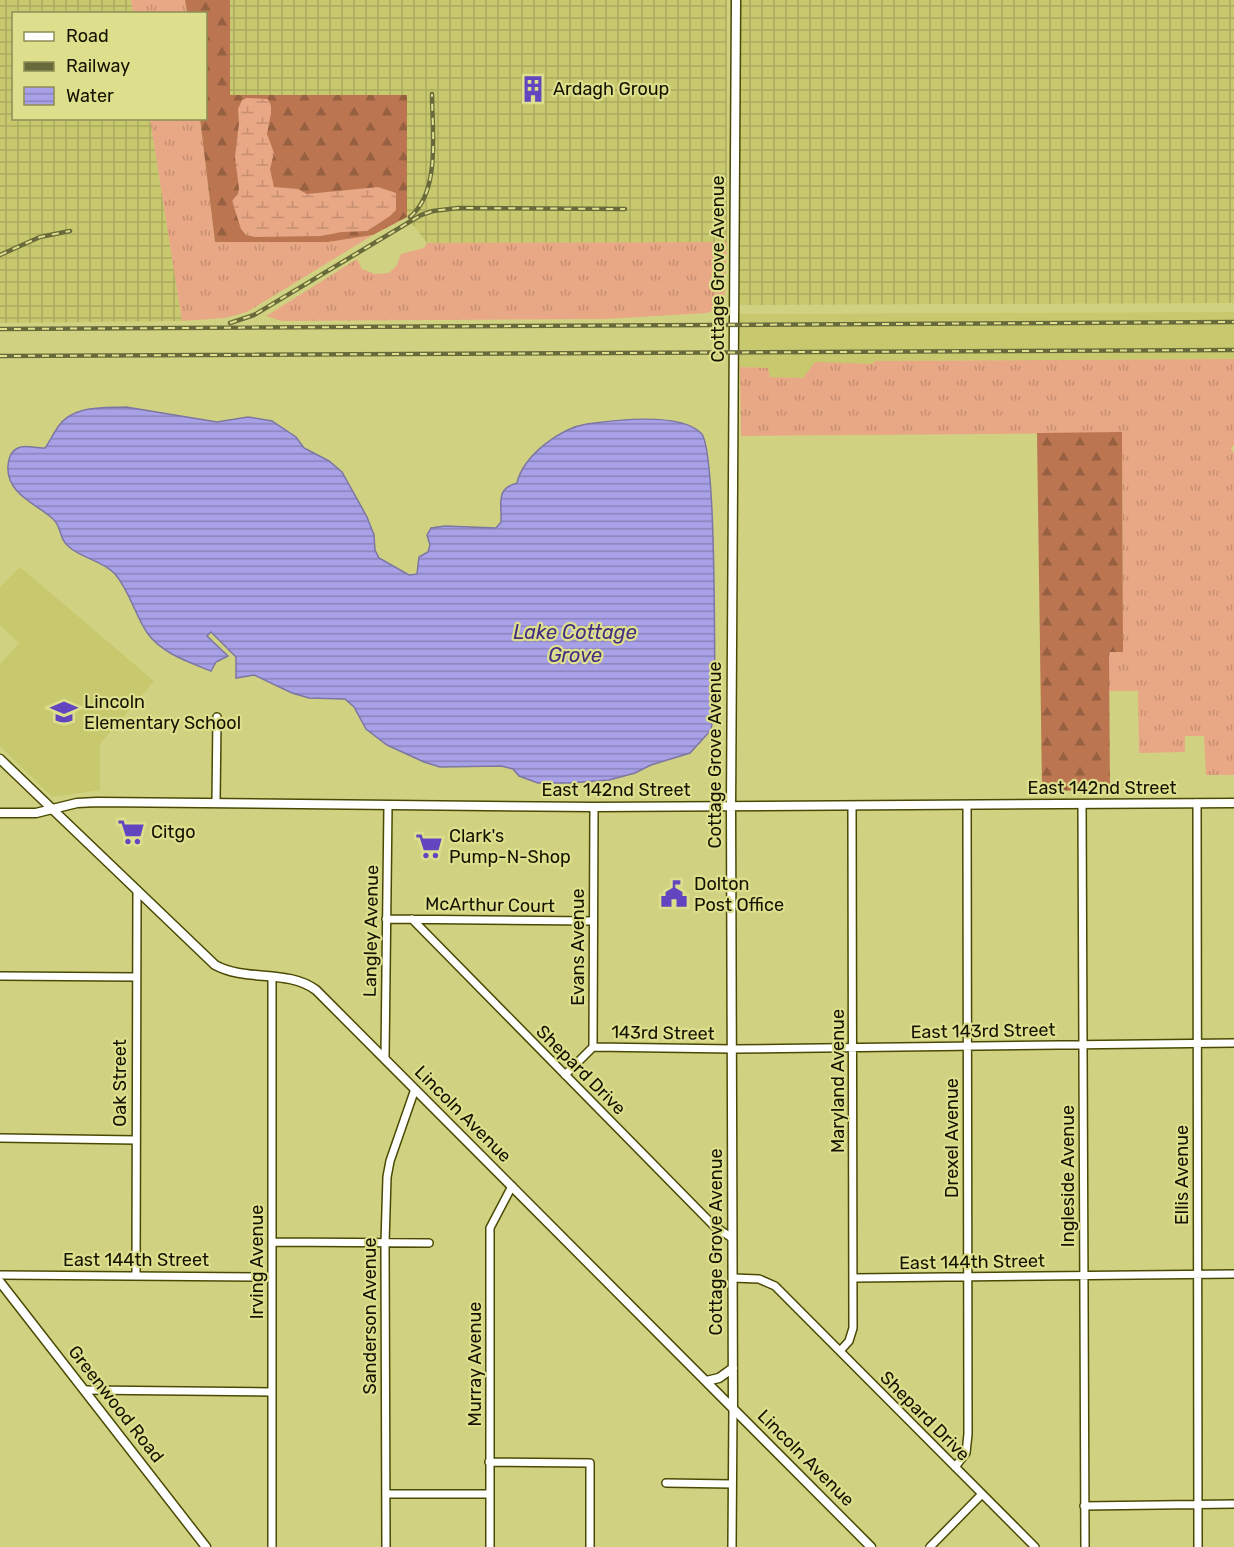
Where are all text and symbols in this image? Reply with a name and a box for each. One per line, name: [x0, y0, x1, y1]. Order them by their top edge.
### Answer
legend: [12, 12, 207, 120]
text: Road: [66, 25, 109, 47]
text: Railway: [66, 55, 130, 77]
building icon: Ardagh Group: [518, 74, 548, 104]
place label: Ardagh Group: [553, 78, 669, 100]
text: Water: [66, 85, 114, 107]
street label: Cottage Grove Avenue: [707, 175, 729, 363]
water label: Lake Cottage Grove: [513, 620, 637, 667]
street label: Cottage Grove Avenue: [704, 661, 726, 849]
place label: Lincoln Elementary School: [84, 691, 241, 734]
school or university icon: Lincoln Elementary School: [49, 697, 79, 727]
street label: East 142nd Street: [1028, 777, 1176, 799]
street label: East 142nd Street: [542, 779, 690, 801]
supermarket icon: Citgo: [116, 817, 146, 847]
place label: Citgo: [151, 821, 195, 843]
place label: Clark's Pump-N-Shop: [449, 825, 571, 868]
supermarket icon: Clark's Pump-N-Shop: [414, 831, 444, 861]
street label: Langley Avenue: [359, 865, 383, 997]
place label: Dolton Post Office: [694, 873, 784, 916]
public building icon: Dolton Post Office: [659, 879, 689, 909]
street label: Evans Avenue: [567, 888, 589, 1006]
street label: McArthur Court: [425, 893, 555, 917]
street label: Maryland Avenue: [827, 1009, 849, 1153]
street label: East 143rd Street: [910, 1019, 1056, 1043]
street label: Shepard Drive: [532, 1021, 630, 1119]
street label: 143rd Street: [611, 1021, 715, 1045]
street label: Oak Street: [109, 1039, 131, 1127]
street label: Lincoln Avenue: [410, 1061, 516, 1167]
street label: Drexel Avenue: [941, 1078, 963, 1198]
street label: Ingleside Avenue: [1057, 1105, 1079, 1247]
street label: Ellis Avenue: [1171, 1125, 1193, 1225]
street label: Cottage Grove Avenue: [705, 1148, 727, 1336]
street label: Irving Avenue: [246, 1205, 268, 1319]
street label: Sanderson Avenue: [359, 1237, 381, 1395]
street label: East 144th Street: [63, 1249, 209, 1271]
street label: East 144th Street: [899, 1250, 1045, 1274]
street label: Murray Avenue: [464, 1302, 486, 1426]
street label: Greenwood Road: [63, 1341, 169, 1467]
street label: Shepard Drive: [876, 1367, 974, 1465]
street label: Lincoln Avenue: [753, 1405, 859, 1511]

